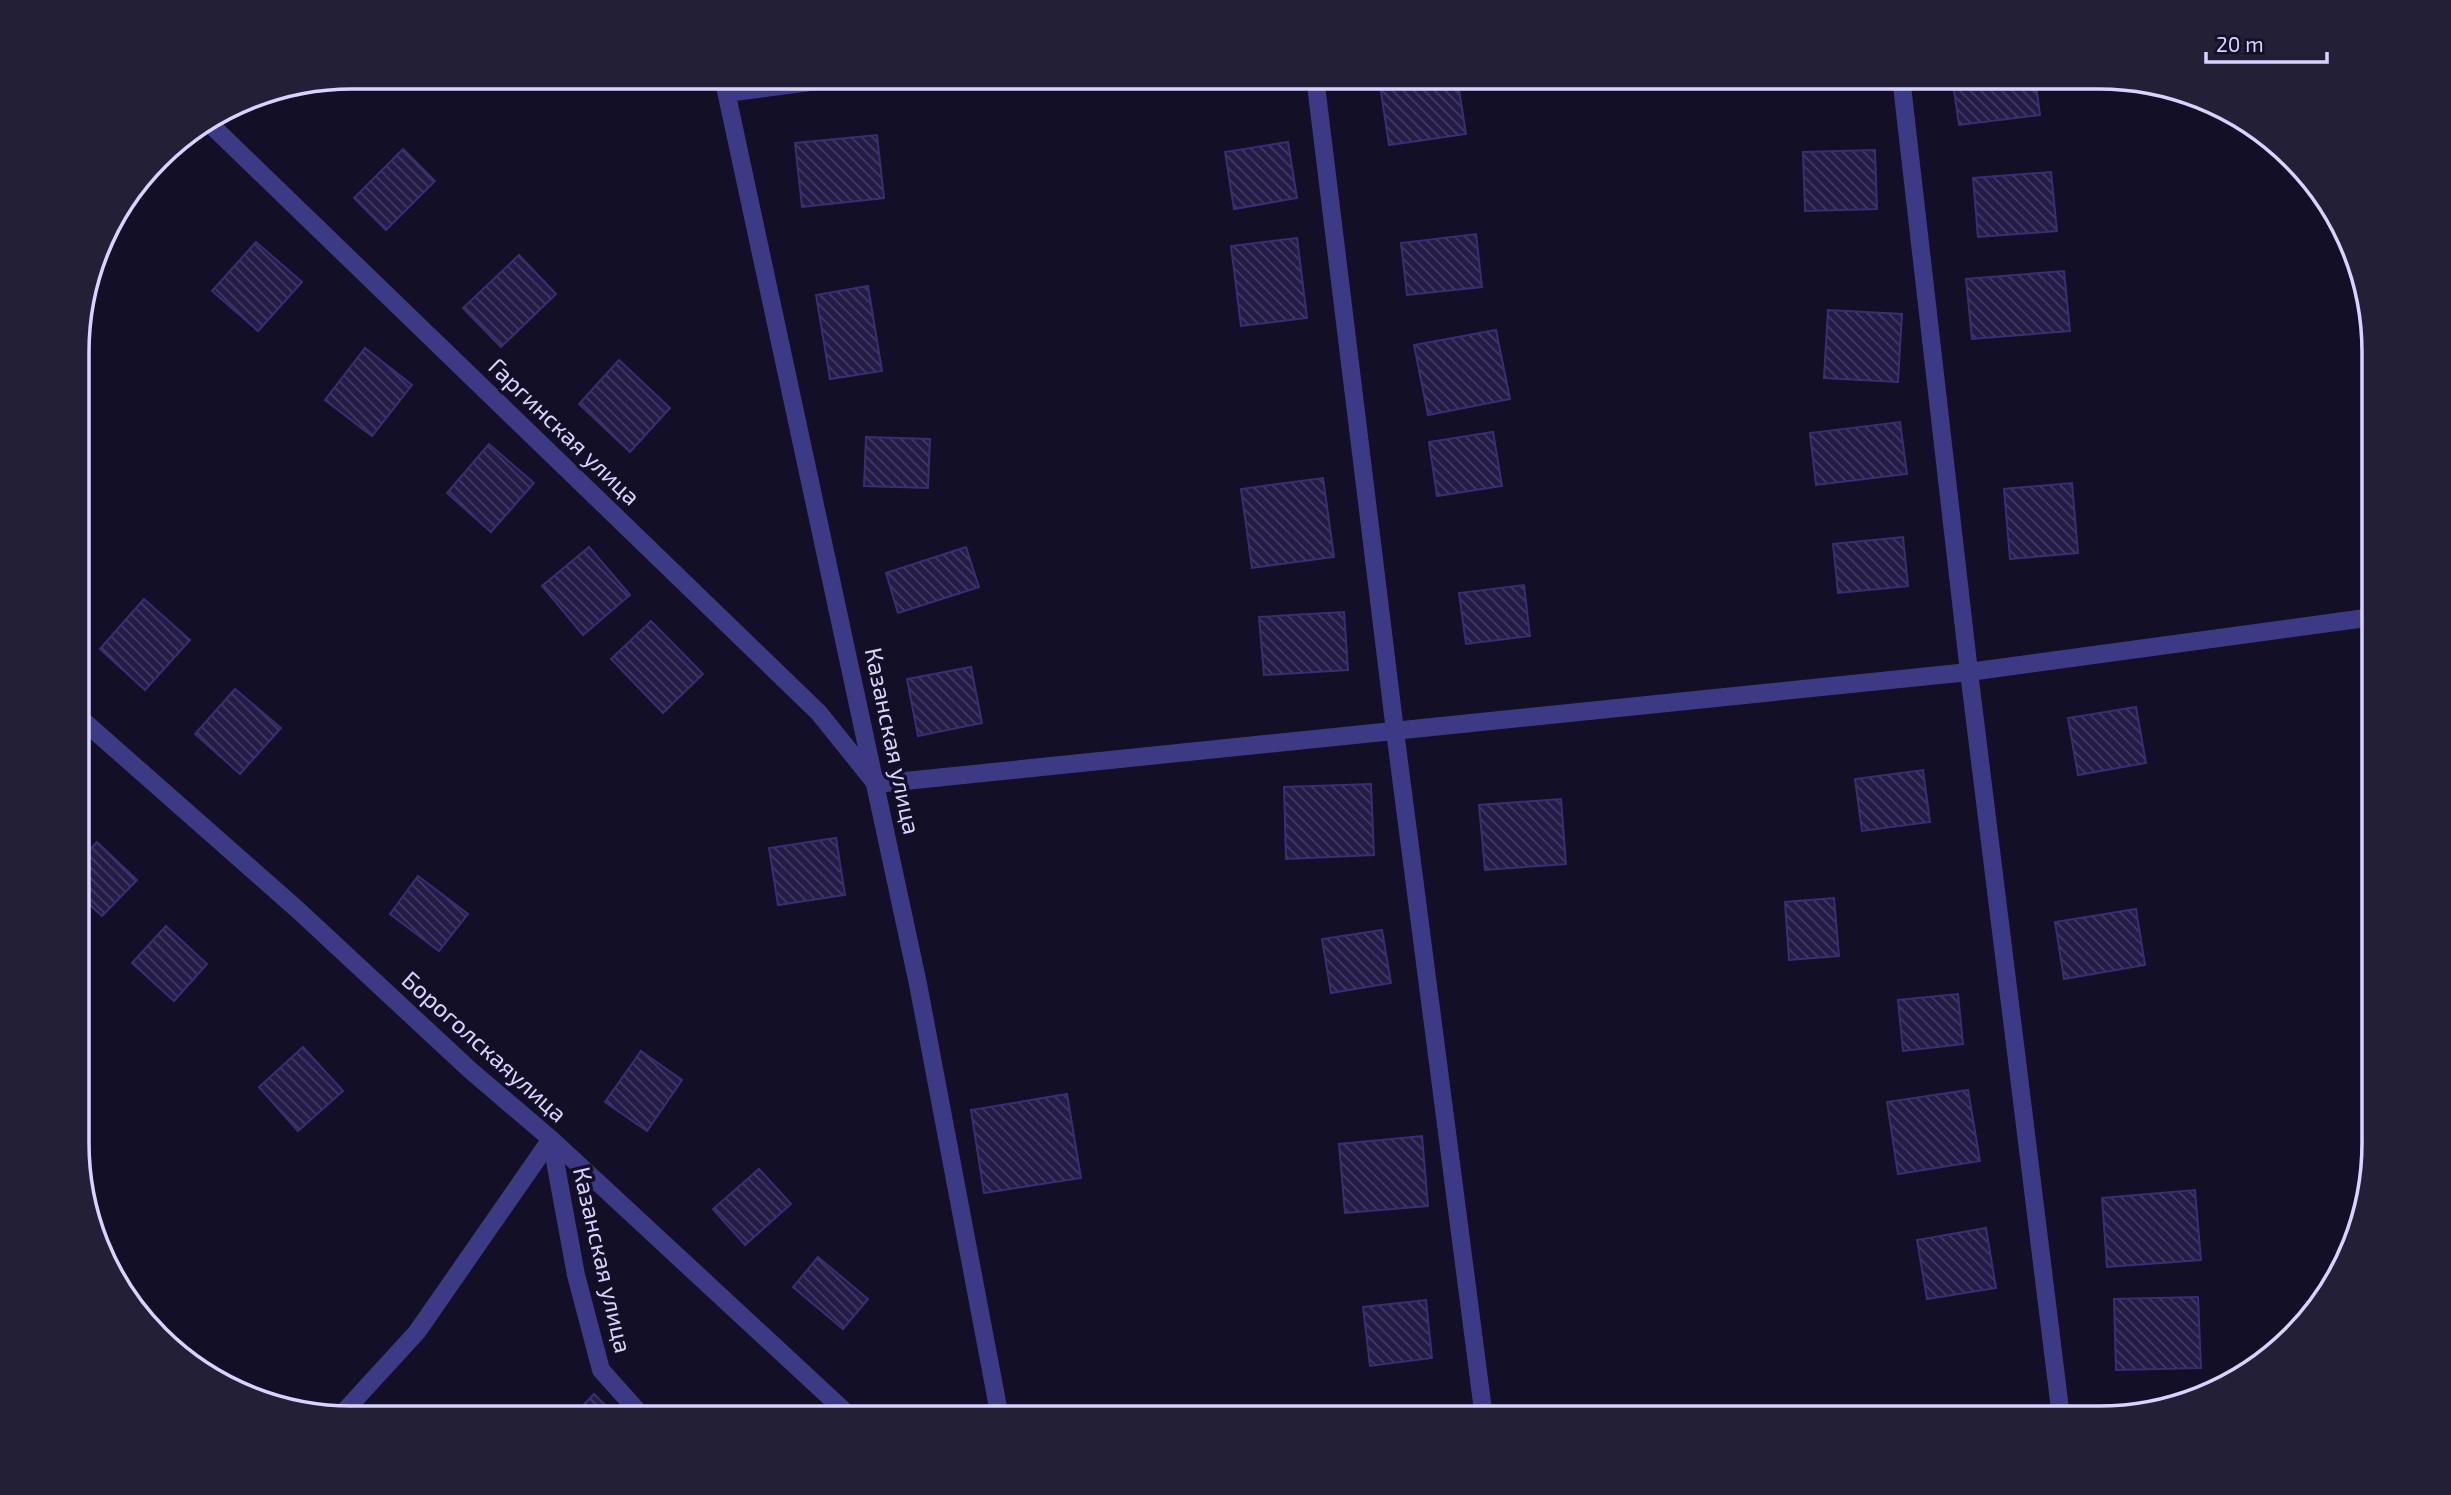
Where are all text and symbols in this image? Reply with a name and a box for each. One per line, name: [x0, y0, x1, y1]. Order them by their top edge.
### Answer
scale bar: [2206, 21, 2327, 65]
text: 20 m: [2216, 31, 2264, 56]
street label: Гаргинская улица: [483, 351, 647, 511]
street label: Казанская улица: [859, 645, 927, 837]
street label: Бороголскаяулица: [396, 964, 573, 1128]
street label: Казанская улица: [567, 1164, 639, 1356]

